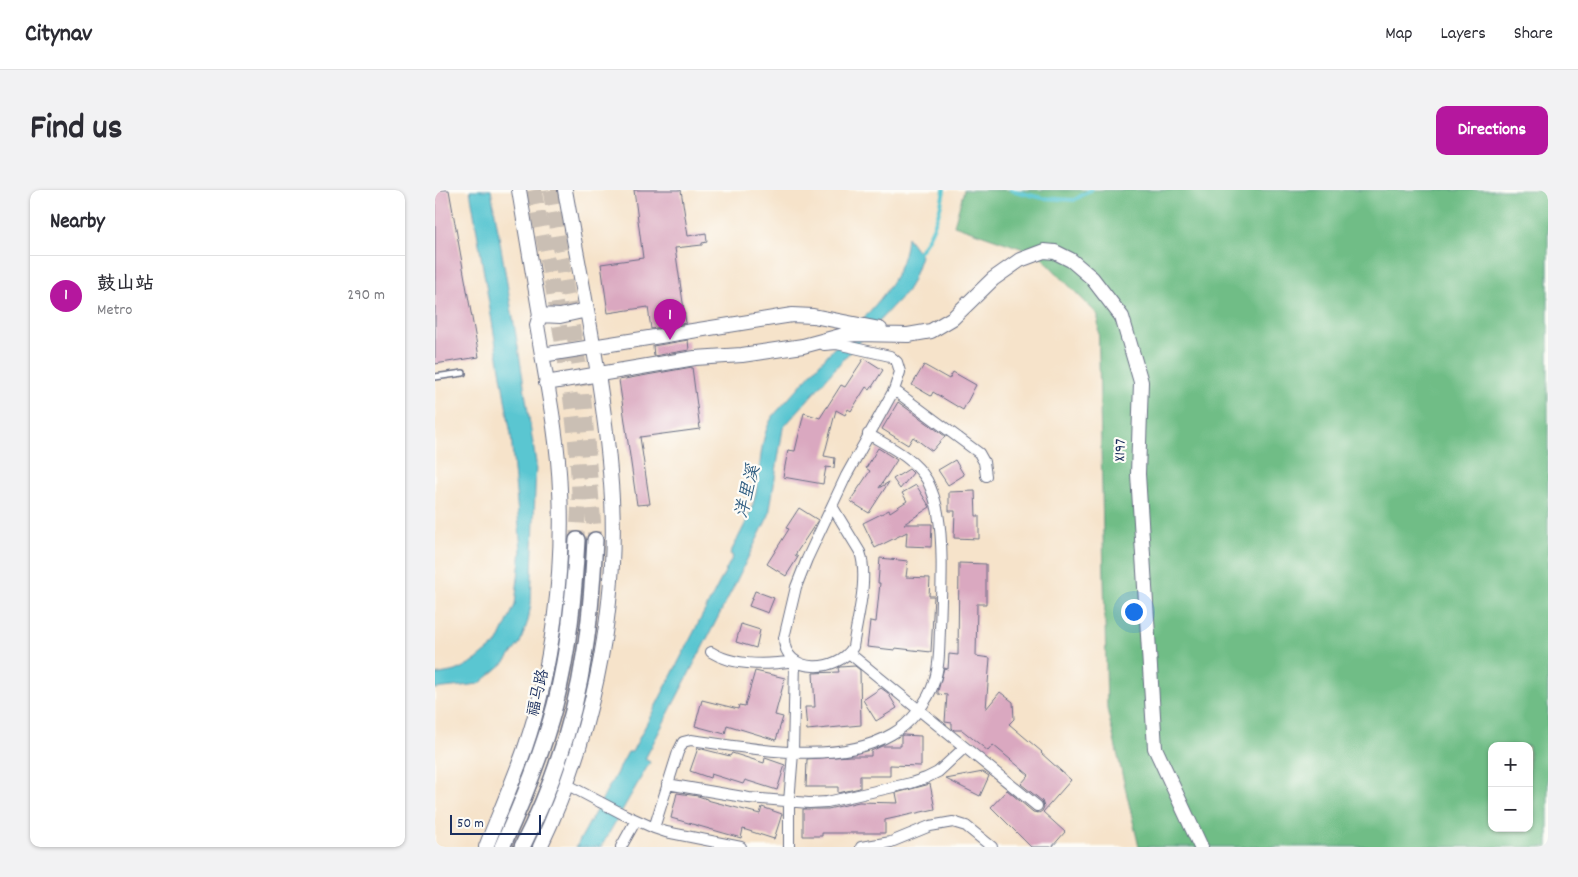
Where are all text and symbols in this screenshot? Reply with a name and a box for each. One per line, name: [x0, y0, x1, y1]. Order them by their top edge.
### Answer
text: Citynav: [25, 18, 92, 52]
text: Map: [1385, 22, 1412, 47]
text: Layers: [1440, 22, 1486, 47]
text: Share: [1514, 22, 1553, 47]
text: Find us: [30, 105, 122, 155]
button: Directions: [1436, 106, 1548, 155]
text: Nearby: [50, 208, 105, 238]
text: 鼓山站: [97, 272, 154, 299]
text: 1: [64, 284, 68, 307]
text: 290 m: [347, 284, 385, 307]
text: Metro: [97, 299, 132, 322]
pin: 1: [654, 299, 686, 340]
street label: X197: [1109, 438, 1133, 462]
water label: 洋里溪: [730, 462, 768, 521]
your location: [1121, 599, 1147, 625]
street label: 福马路: [522, 667, 556, 719]
map controls: [1488, 742, 1533, 832]
button: +: [1488, 742, 1533, 787]
button: −: [1488, 787, 1533, 832]
scale bar: [450, 812, 541, 835]
text: 50 m: [457, 814, 484, 834]

